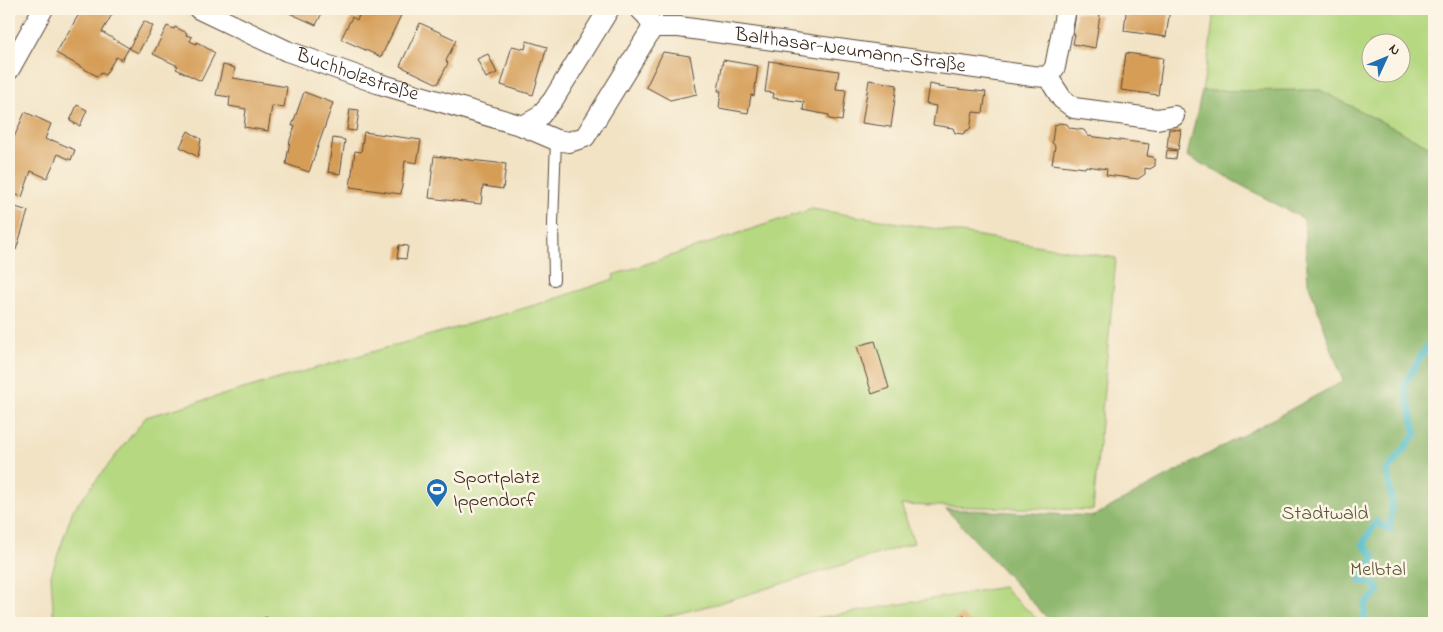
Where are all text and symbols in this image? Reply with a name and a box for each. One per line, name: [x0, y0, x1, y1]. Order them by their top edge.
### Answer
street label: Balthasar-Neumann-Straße: [732, 20, 968, 81]
north arrow: [1360, 32, 1410, 82]
text: N: [1383, 39, 1405, 61]
street label: Buchholzstraße: [291, 41, 422, 109]
place label: Sportplatz Ippendorf: [453, 464, 540, 516]
sports icon: Sportplatz Ippendorf: [425, 477, 449, 508]
park label: Stadtwald: [1282, 500, 1368, 529]
park label: Melbtal: [1350, 556, 1406, 585]

